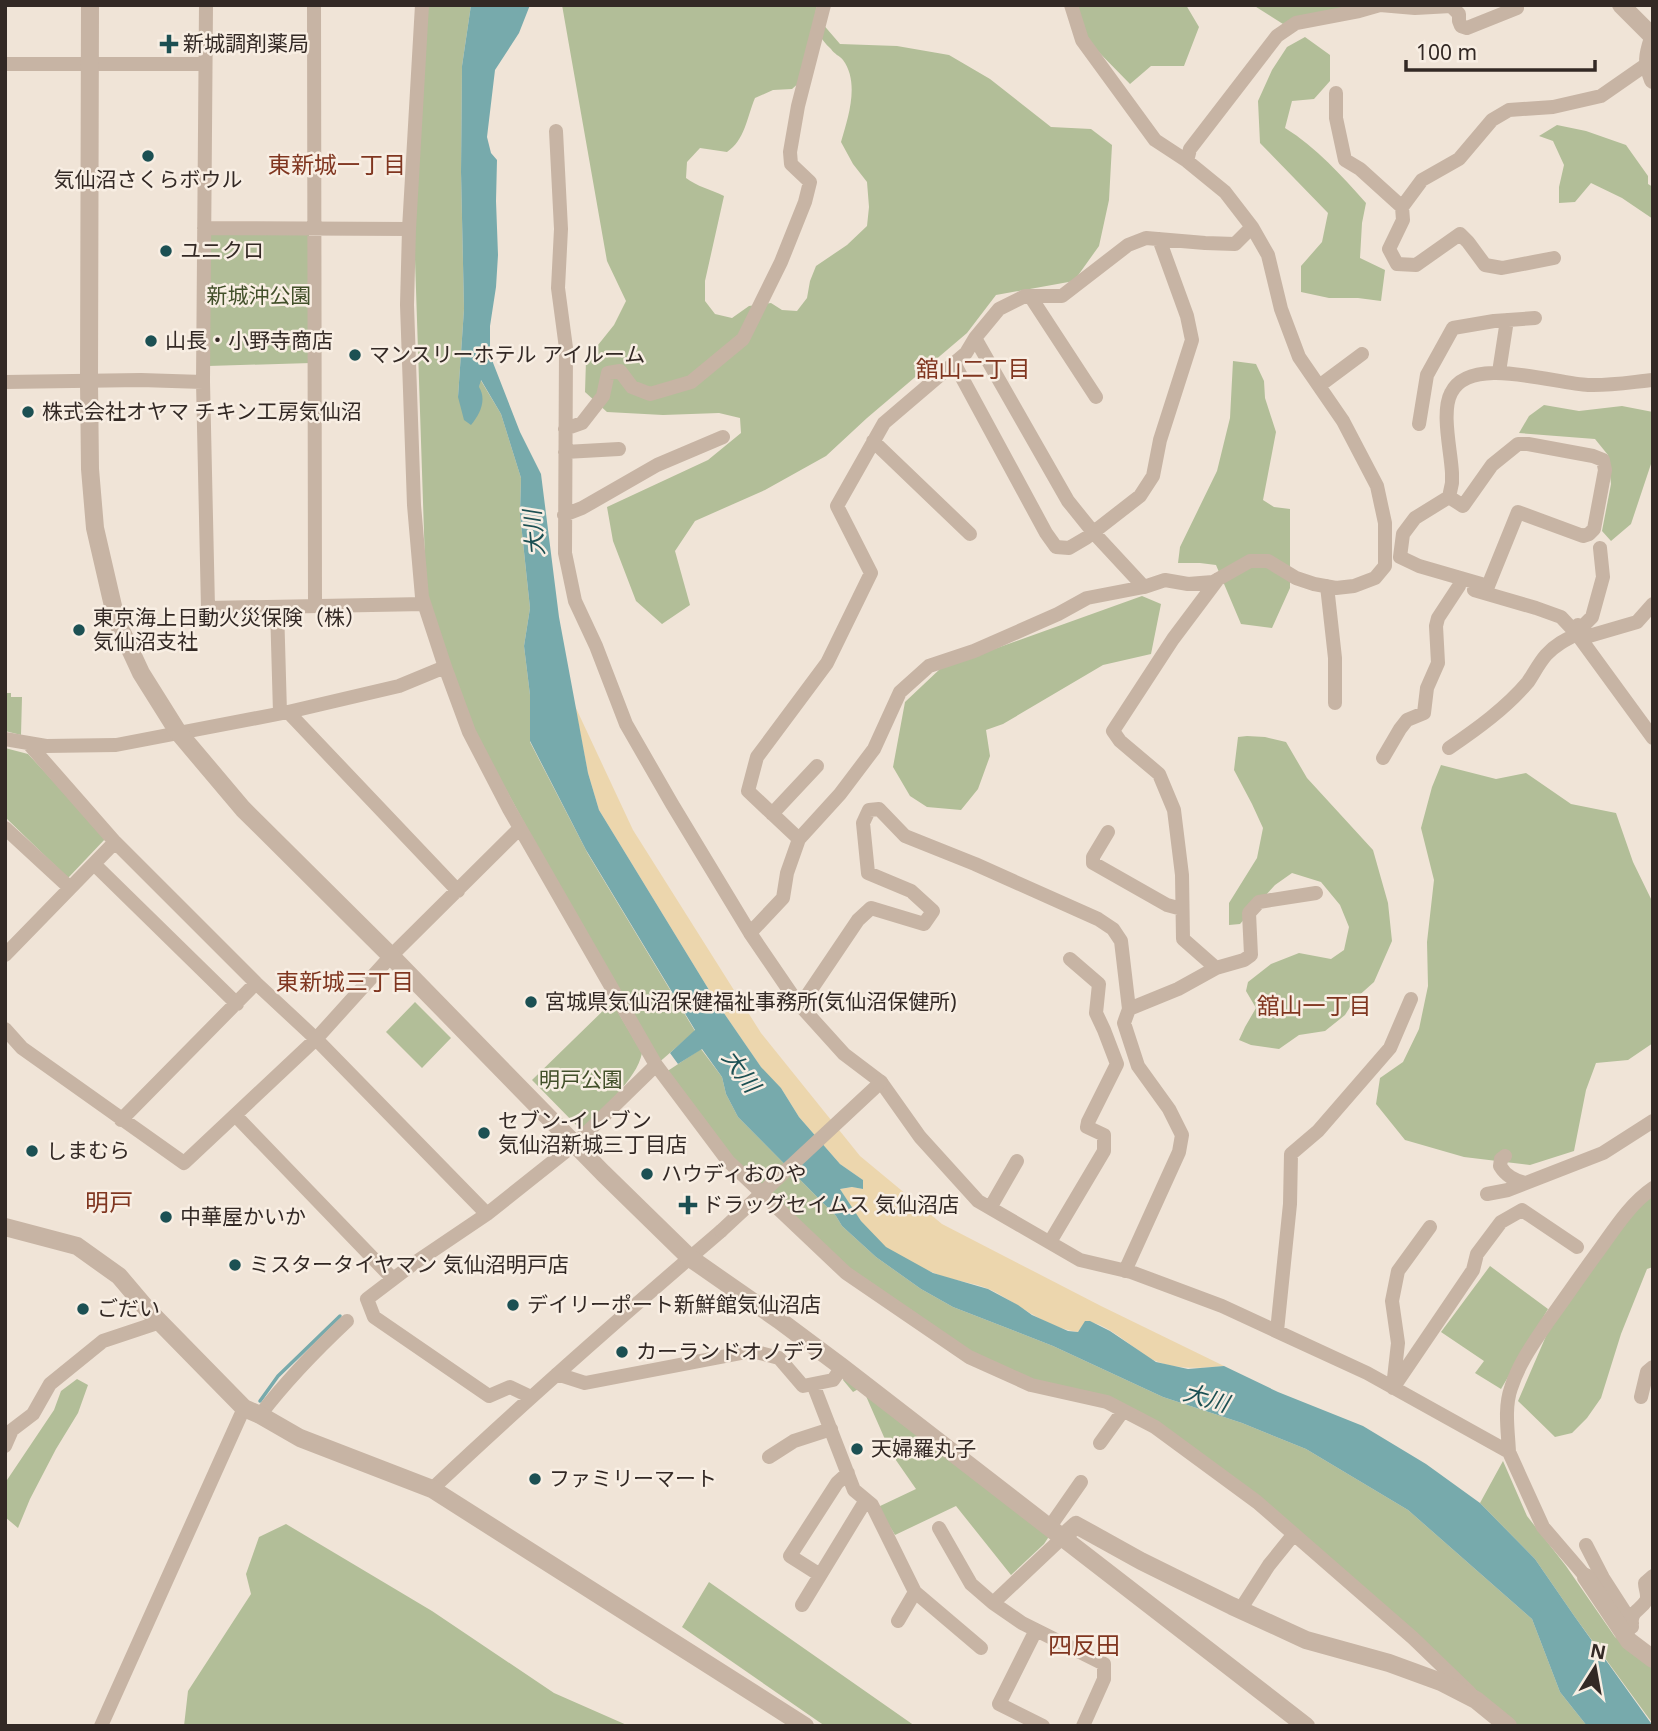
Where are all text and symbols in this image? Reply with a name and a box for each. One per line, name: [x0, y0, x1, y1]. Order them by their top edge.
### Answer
scale bar: [1406, 28, 1595, 72]
place label: 新城調剤薬局: [183, 29, 309, 57]
marker: 新城調剤薬局: [161, 36, 177, 52]
text: 100 m: [1416, 38, 1477, 66]
marker: 気仙沼さくらボウル: [140, 148, 156, 164]
district label: 東新城一丁目: [268, 148, 406, 180]
place label: 気仙沼さくらボウル: [54, 165, 243, 193]
place label: ユニクロ: [180, 236, 264, 264]
marker: ユニクロ: [158, 243, 174, 259]
park label: 新城沖公園: [207, 281, 312, 309]
place label: 山長・小野寺商店: [165, 326, 333, 354]
marker: 山長・小野寺商店: [143, 333, 159, 349]
place label: マンスリーホテル アイルーム: [369, 340, 645, 368]
marker: マンスリーホテル アイルーム: [347, 347, 363, 363]
district label: 舘山二丁目: [916, 352, 1031, 384]
place label: 株式会社オヤマ チキン工房気仙沼: [42, 397, 362, 425]
marker: 株式会社オヤマ チキン工房気仙沼: [20, 404, 36, 420]
water label: 大川: [515, 506, 551, 557]
place label: 東京海上日動火災保険（株） 気仙沼支社: [93, 603, 366, 655]
marker: 東京海上日動火災保険（株） 気仙沼支社: [71, 622, 87, 638]
district label: 東新城三丁目: [276, 965, 414, 997]
place label: 宮城県気仙沼保健福祉事務所(気仙沼保健所): [545, 987, 957, 1015]
district label: 舘山一丁目: [1257, 989, 1372, 1021]
marker: 宮城県気仙沼保健福祉事務所(気仙沼保健所): [523, 994, 539, 1010]
water label: 大川: [715, 1042, 770, 1101]
park label: 明戸公園: [539, 1065, 623, 1093]
place label: セブン-イレブン 気仙沼新城三丁目店: [498, 1106, 687, 1158]
marker: セブン-イレブン 気仙沼新城三丁目店: [476, 1125, 492, 1141]
place label: しまむら: [46, 1136, 130, 1164]
marker: しまむら: [24, 1143, 40, 1159]
place label: ハウディおのや: [661, 1159, 807, 1187]
marker: ハウディおのや: [639, 1166, 655, 1182]
district label: 明戸: [85, 1185, 133, 1218]
place label: ドラッグセイムス 気仙沼店: [702, 1190, 959, 1218]
marker: ドラッグセイムス 気仙沼店: [680, 1197, 696, 1213]
place label: 中華屋かいか: [180, 1202, 306, 1230]
marker: 中華屋かいか: [158, 1209, 174, 1225]
place label: ミスタータイヤマン 気仙沼明戸店: [249, 1250, 569, 1278]
marker: ミスタータイヤマン 気仙沼明戸店: [227, 1257, 243, 1273]
place label: デイリーポート新鮮館気仙沼店: [527, 1290, 821, 1318]
place label: ごだい: [97, 1294, 160, 1322]
marker: デイリーポート新鮮館気仙沼店: [505, 1297, 521, 1313]
marker: ごだい: [75, 1301, 91, 1317]
place label: カーランドオノデラ: [636, 1337, 825, 1365]
marker: カーランドオノデラ: [614, 1344, 630, 1360]
water label: 大川: [1180, 1375, 1236, 1420]
place label: 天婦羅丸子: [871, 1434, 976, 1462]
marker: 天婦羅丸子: [849, 1441, 865, 1457]
place label: ファミリーマート: [549, 1464, 717, 1492]
marker: ファミリーマート: [527, 1471, 543, 1487]
district label: 四反田: [1048, 1628, 1120, 1661]
north arrow: [1560, 1633, 1630, 1703]
text: N: [1588, 1637, 1608, 1666]

